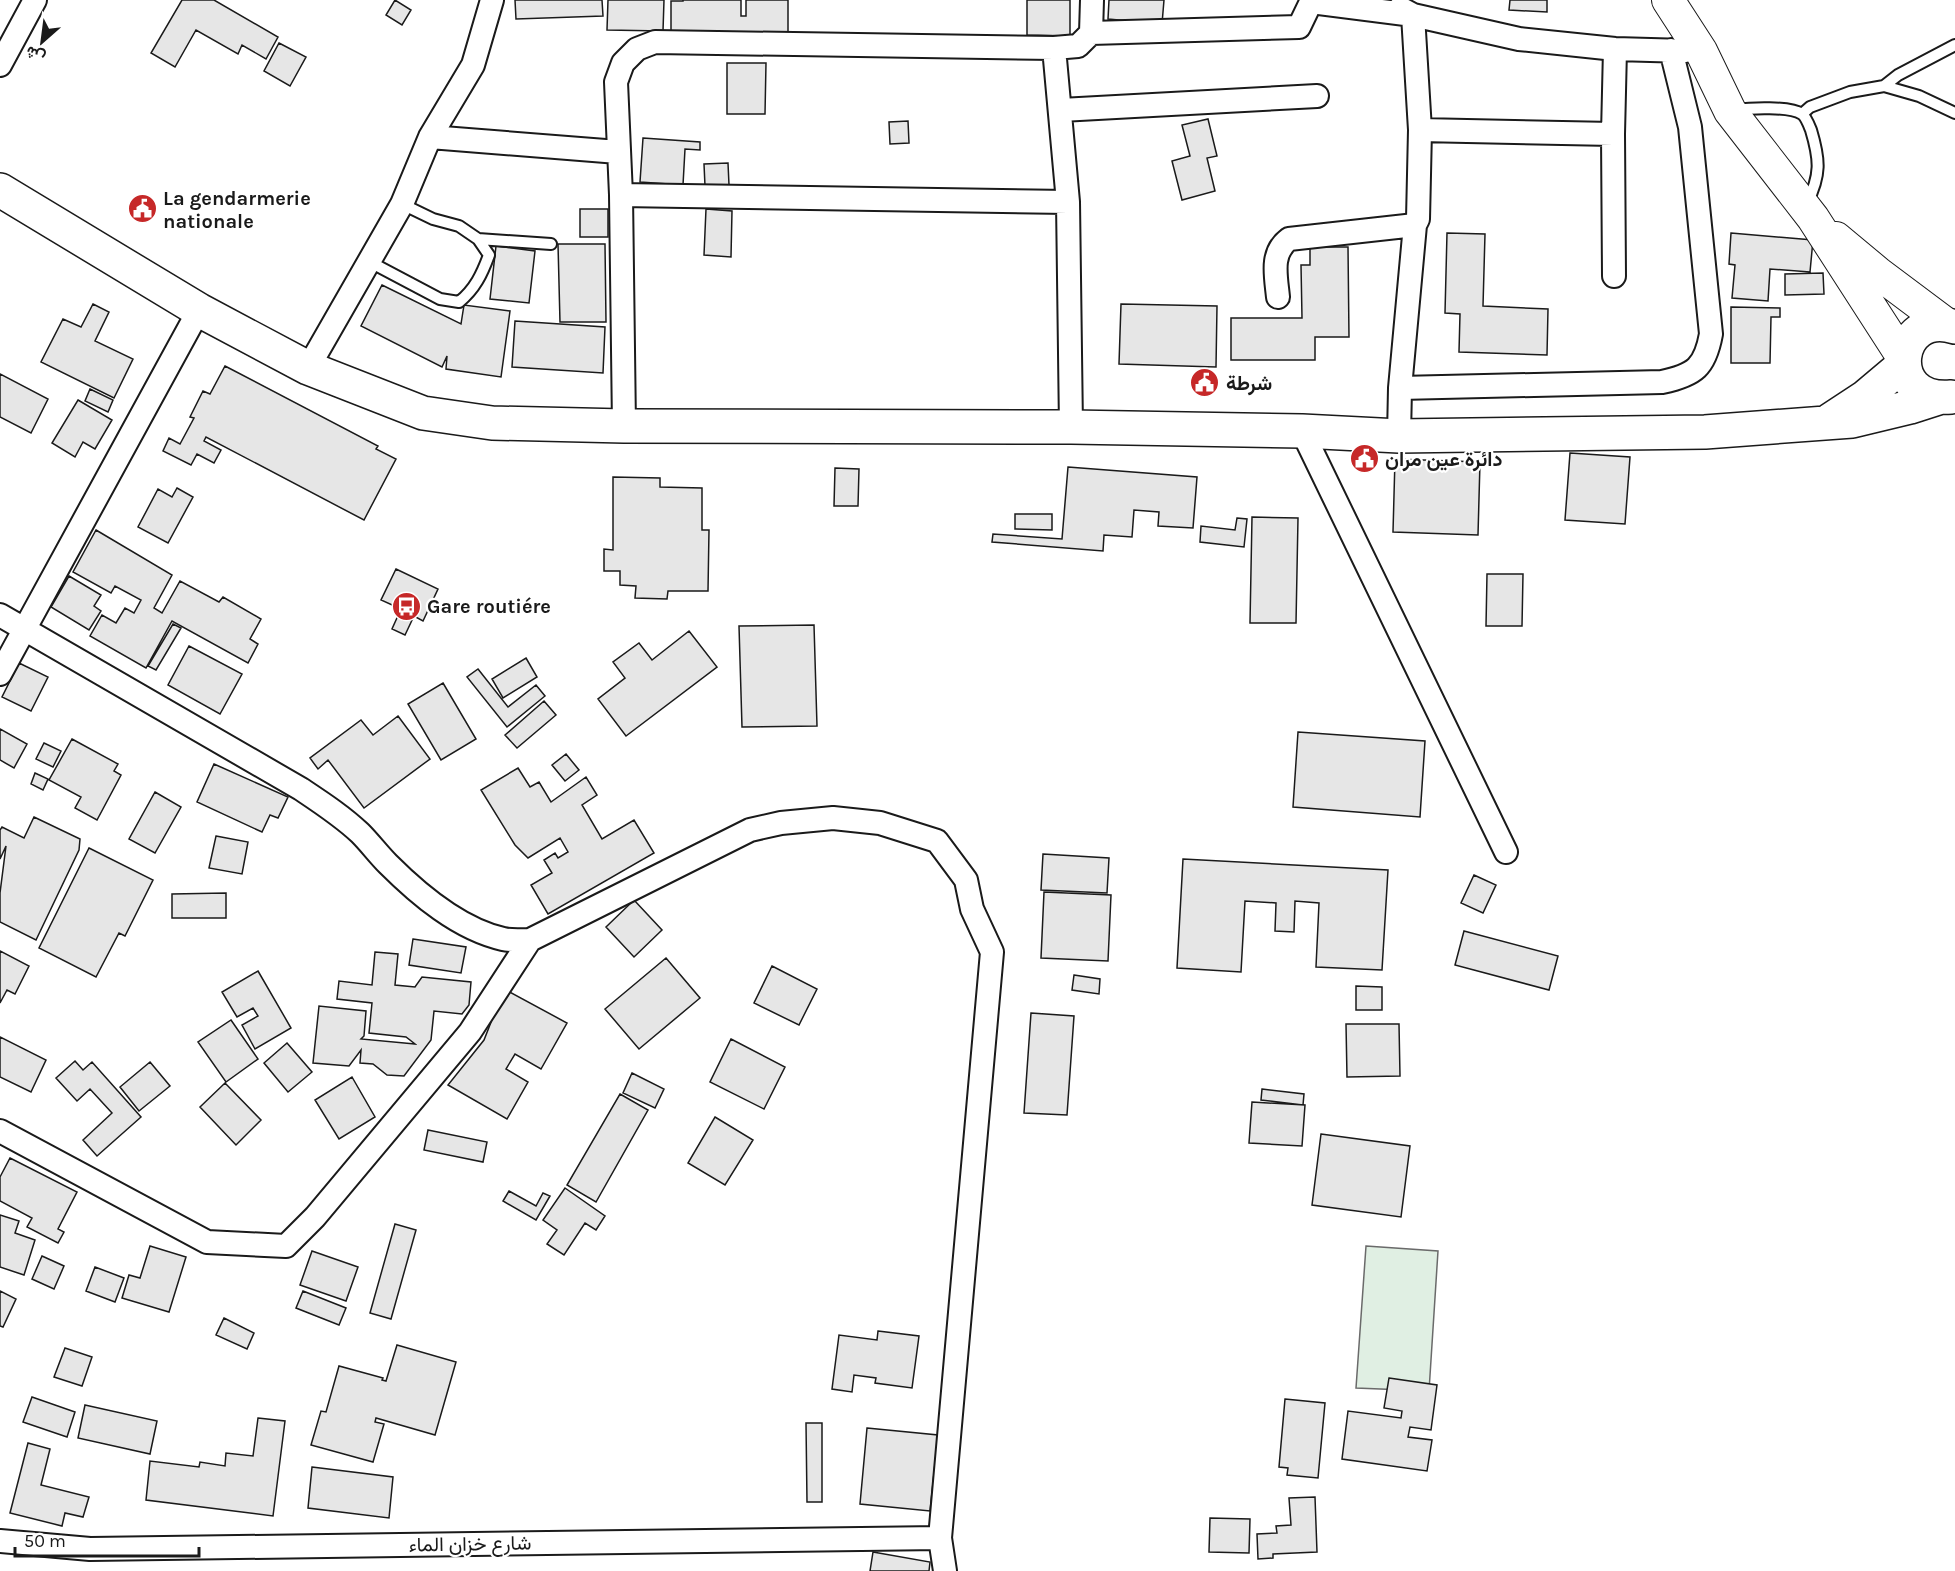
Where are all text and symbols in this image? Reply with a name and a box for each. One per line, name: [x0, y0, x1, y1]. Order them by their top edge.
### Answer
north arrow: [12, 12, 72, 72]
text: ش: [22, 42, 48, 68]
place label: La gendarmerie nationale: [163, 187, 311, 233]
public building icon: La gendarmerie nationale: [126, 193, 158, 225]
public building icon: شرطة: [1189, 367, 1221, 399]
place label: شرطة: [1226, 372, 1272, 396]
public building icon: دائرة عين مران: [1348, 443, 1380, 475]
place label: دائرة عين مران: [1385, 448, 1502, 472]
bus stop icon: Gare routiére: [390, 590, 422, 622]
place label: Gare routiére: [427, 595, 551, 618]
scale bar: [15, 1520, 200, 1558]
text: 50 m: [24, 1530, 66, 1552]
street label: شارع خزان الماء: [408, 1531, 532, 1559]

